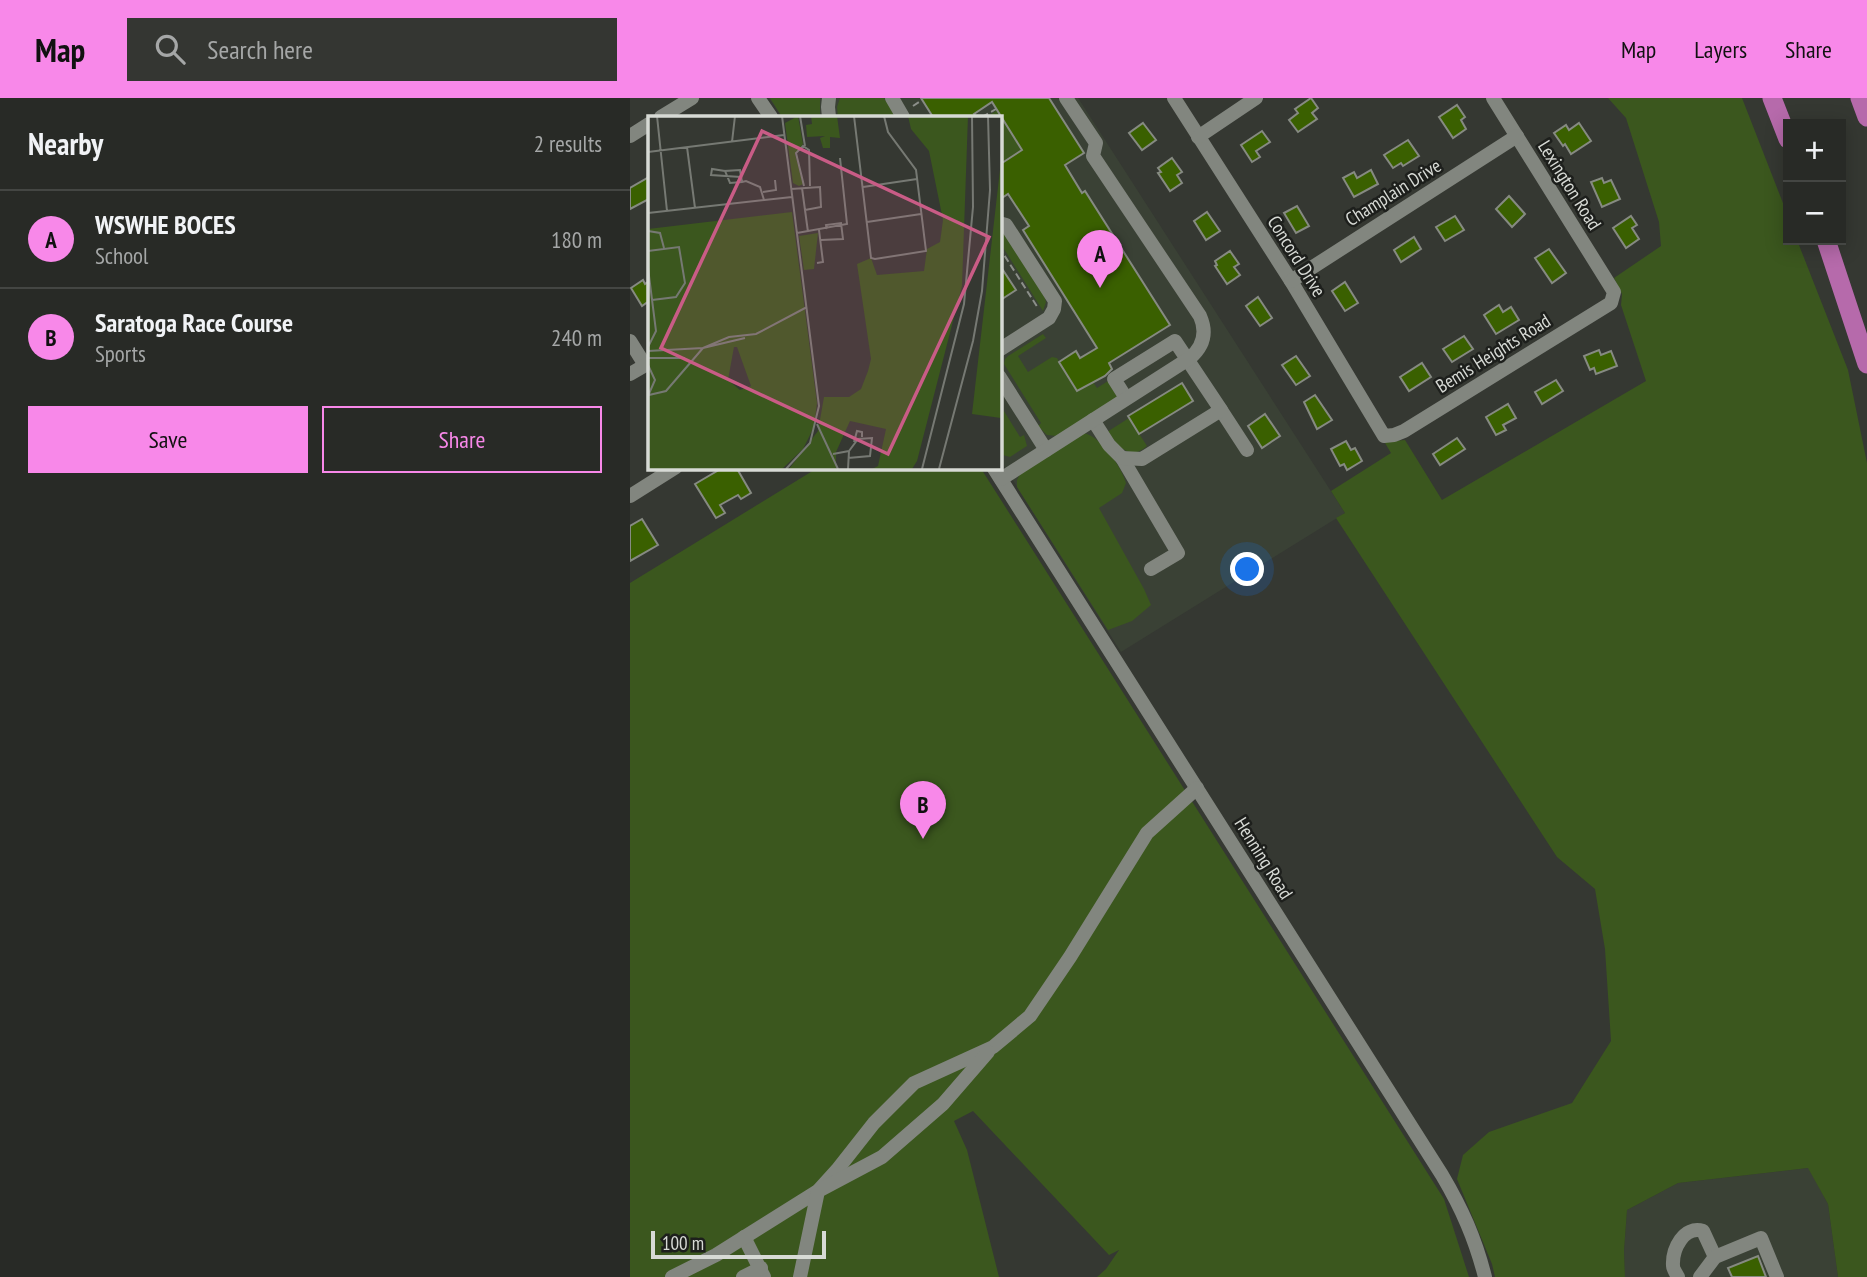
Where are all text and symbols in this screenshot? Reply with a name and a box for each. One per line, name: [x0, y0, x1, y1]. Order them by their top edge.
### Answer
search box: [127, 18, 617, 81]
text: Map: [35, 28, 85, 71]
icon: search: [151, 30, 189, 68]
text: Search here: [207, 33, 313, 66]
text: Map: [1621, 34, 1656, 65]
text: Layers: [1694, 34, 1747, 65]
text: Share: [1785, 34, 1832, 65]
inset map: [648, 116, 1001, 469]
map controls: [1783, 119, 1846, 245]
button: +: [1783, 119, 1846, 182]
text: Nearby: [28, 124, 103, 163]
text: 2 results: [534, 129, 602, 158]
street label: Lexington Road: [1533, 136, 1607, 234]
street label: Champlain Drive: [1341, 153, 1445, 231]
button: −: [1783, 182, 1846, 245]
text: WSWHE BOCES: [95, 208, 236, 241]
street label: Concord Drive: [1263, 211, 1331, 301]
text: A: [45, 225, 57, 254]
text: 180 m: [551, 225, 602, 254]
pin: A: [1077, 230, 1123, 288]
text: School: [95, 241, 148, 270]
text: Saratoga Race Course: [95, 306, 293, 339]
street label: Bemis Heights Road: [1431, 308, 1555, 398]
text: B: [45, 323, 57, 352]
text: 240 m: [551, 323, 602, 352]
text: Sports: [95, 339, 146, 368]
button: Save: [28, 406, 308, 473]
button: Share: [322, 406, 602, 473]
your location: [1230, 552, 1264, 586]
pin: B: [900, 781, 946, 839]
street label: Henning Road: [1229, 813, 1299, 903]
scale bar: [651, 1228, 826, 1260]
text: 100 m: [662, 1231, 704, 1255]

